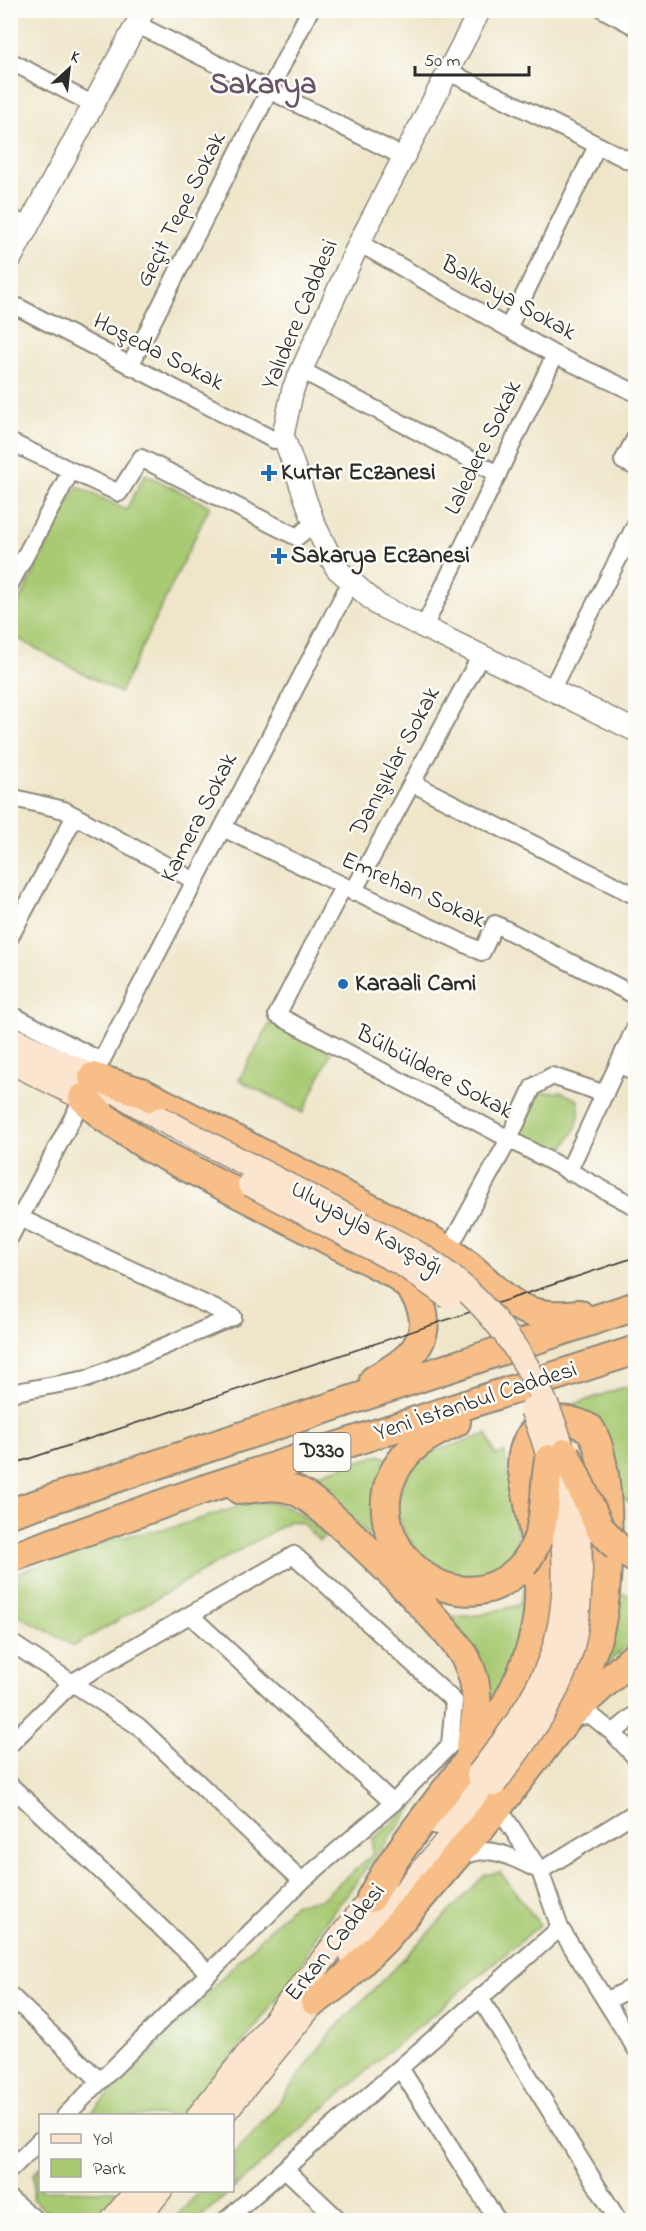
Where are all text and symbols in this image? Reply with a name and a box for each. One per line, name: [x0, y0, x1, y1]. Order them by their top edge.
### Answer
north arrow: [39, 39, 99, 99]
scale bar: [415, 39, 529, 77]
text: K: [66, 45, 85, 70]
text: 50 m: [424, 49, 461, 75]
district label: Sakarya: [210, 64, 316, 108]
street label: Geçit Tepe Sokak: [128, 126, 236, 294]
street label: Yalıdere Caddesi: [253, 234, 349, 396]
street label: Balkaya Sokak: [433, 247, 583, 352]
street label: Hoşeda Sokak: [86, 305, 230, 401]
street label: Laledere Sokak: [436, 374, 532, 521]
place label: Kurtar Eczanesi: [281, 456, 436, 491]
marker: Kurtar Eczanesi: [262, 466, 276, 480]
place label: Sakarya Eczanesi: [291, 539, 470, 575]
marker: Sakarya Eczanesi: [272, 549, 286, 563]
street label: Danışıklar Sokak: [341, 680, 450, 844]
street label: Kamera Sokak: [152, 747, 248, 889]
street label: Emrehan Sokak: [335, 844, 491, 939]
place label: Karaali Cami: [355, 967, 476, 1002]
marker: Karaali Cami: [336, 977, 350, 991]
street label: Bülbüldere Sokak: [348, 1016, 519, 1129]
street label: Uluyayla Kavşağı: [283, 1173, 449, 1286]
street label: Yeni İstanbul Caddesi: [370, 1353, 582, 1451]
road number: D330: [294, 1433, 350, 1471]
street label: Erkan Caddesi: [277, 1876, 395, 2010]
legend: [39, 2114, 234, 2192]
text: Yol: [93, 2127, 113, 2153]
text: Park: [93, 2157, 126, 2183]

